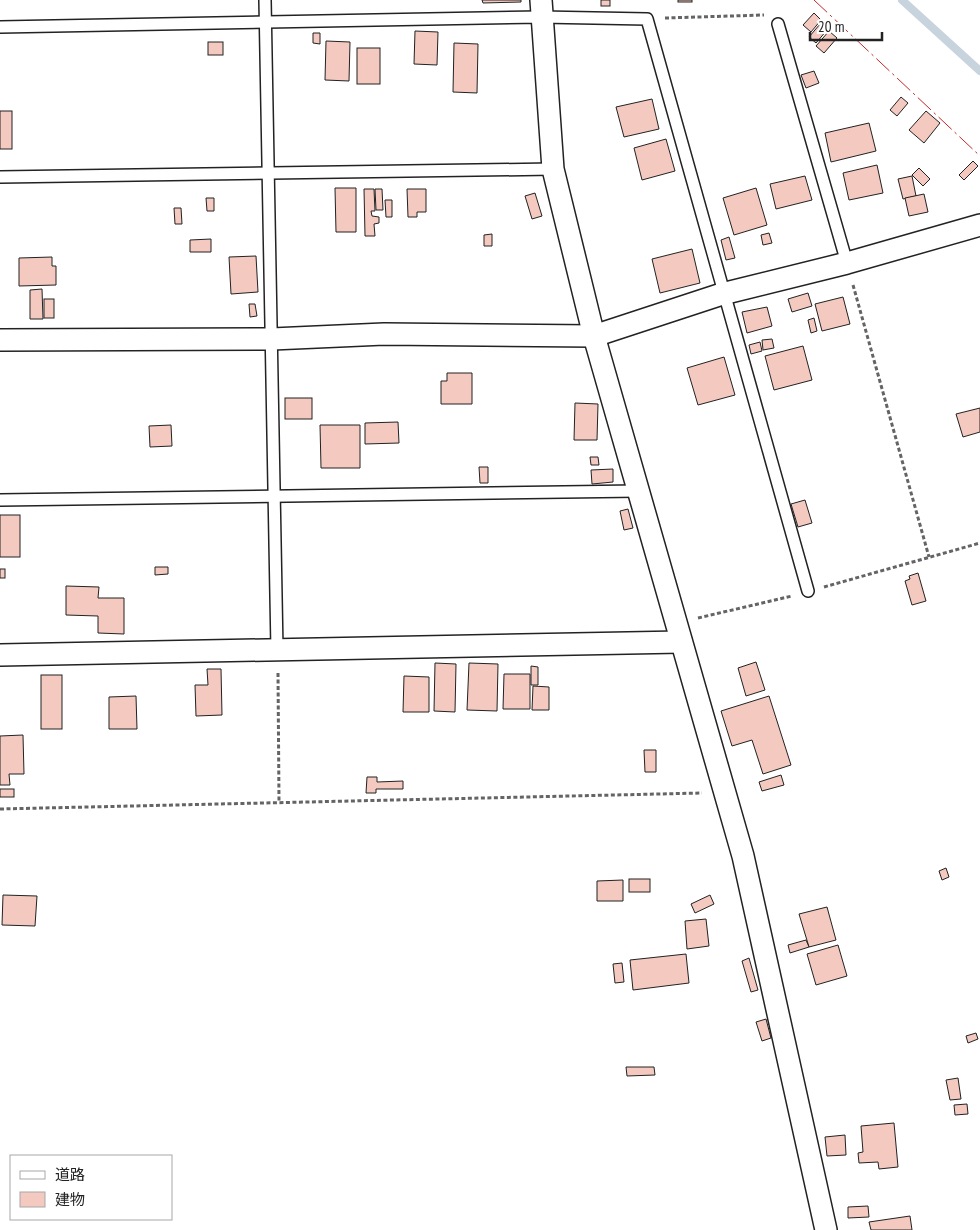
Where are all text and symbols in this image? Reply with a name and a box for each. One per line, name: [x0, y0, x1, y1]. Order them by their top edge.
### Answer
scale bar: [810, 10, 882, 42]
text: 20 m: [818, 17, 844, 36]
legend: [10, 1155, 172, 1220]
text: 道路: [55, 1165, 85, 1184]
text: 建物: [55, 1190, 85, 1209]

